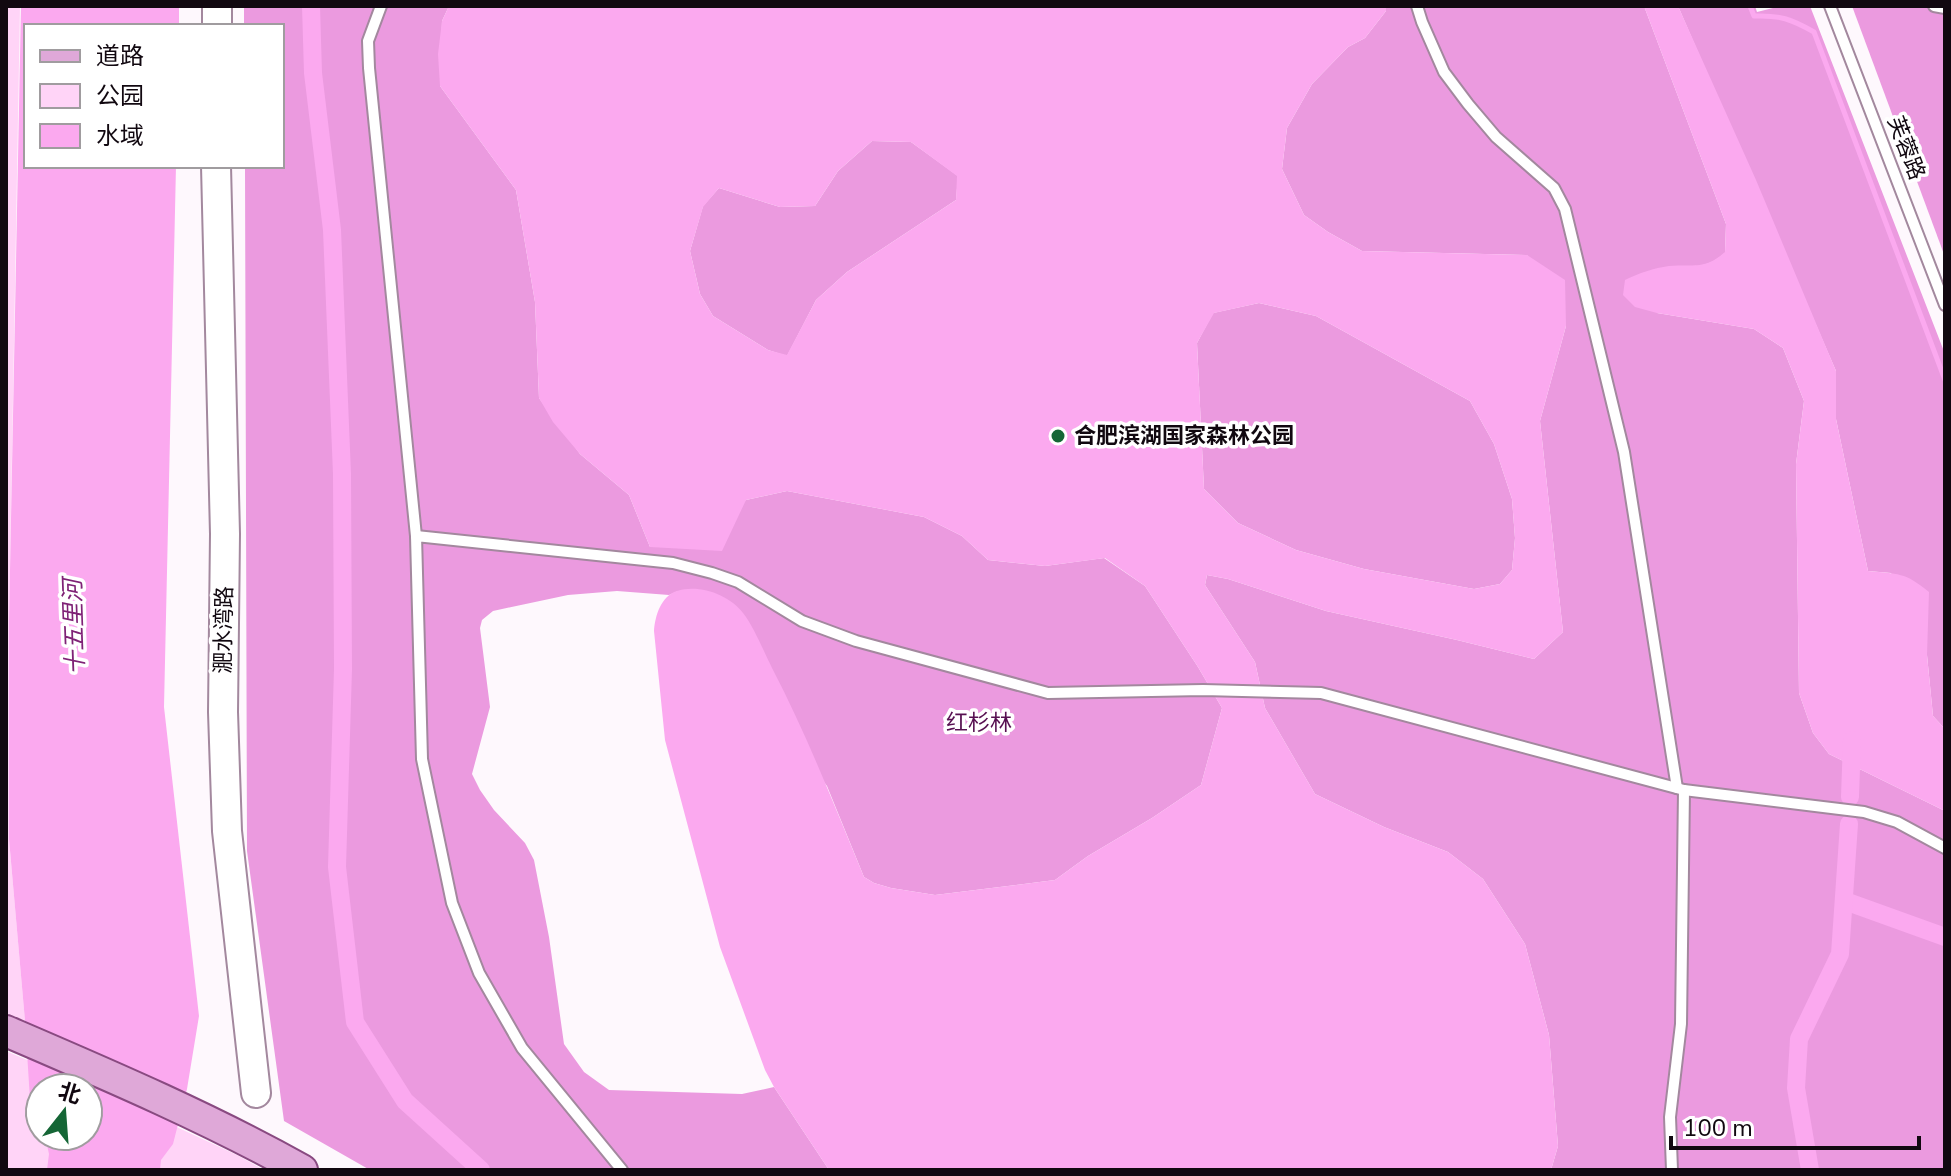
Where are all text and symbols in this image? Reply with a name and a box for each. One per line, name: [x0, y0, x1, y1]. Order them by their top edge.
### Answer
legend: [24, 24, 284, 168]
text: 道路: [96, 40, 144, 72]
text: 公园: [96, 80, 144, 112]
street label: 芙蓉路: [1880, 112, 1932, 184]
text: 水域: [96, 120, 144, 152]
place label: 合肥滨湖国家森林公园: [1074, 421, 1294, 451]
marker: 合肥滨湖国家森林公园: [1049, 427, 1067, 445]
water label: 十五里河: [56, 574, 92, 676]
street label: 淝水湾路: [208, 586, 240, 674]
park label: 红杉林: [946, 708, 1012, 738]
north arrow: [24, 1072, 104, 1152]
text: 北: [55, 1076, 84, 1111]
scale bar: [1671, 1100, 1919, 1150]
text: 100 m: [1683, 1112, 1753, 1144]

